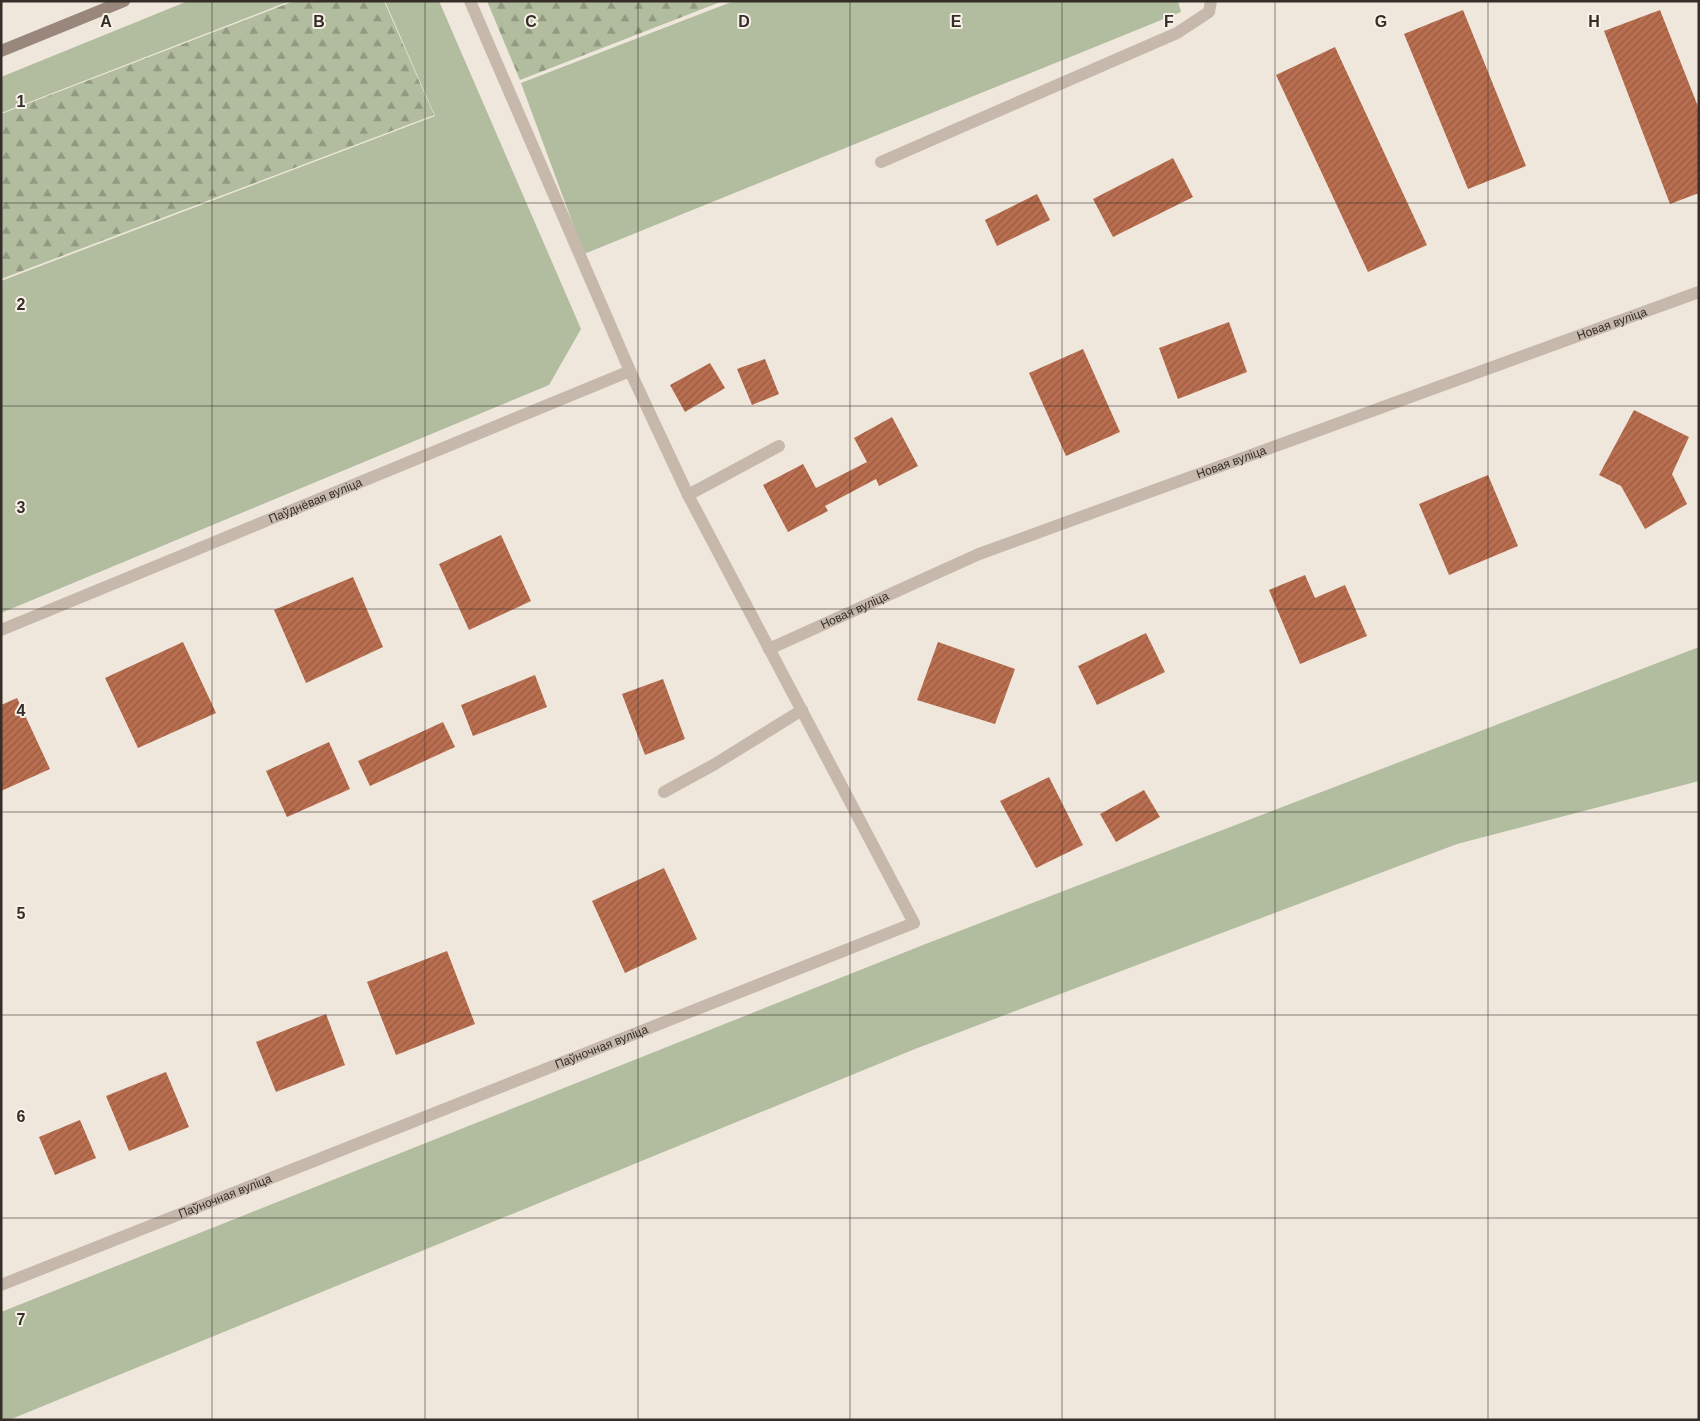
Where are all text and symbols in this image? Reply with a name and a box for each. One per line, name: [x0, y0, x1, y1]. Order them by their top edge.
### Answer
text: A: [100, 13, 112, 30]
text: B: [313, 13, 325, 30]
text: C: [525, 13, 537, 30]
text: D: [738, 13, 750, 30]
text: E: [951, 13, 962, 30]
text: F: [1164, 13, 1174, 30]
text: G: [1375, 13, 1387, 30]
text: H: [1588, 13, 1600, 30]
text: 1: [17, 93, 26, 110]
text: 2: [17, 296, 26, 313]
street label: Новая вуліца: [1575, 304, 1649, 343]
street label: Новая вуліца: [1195, 443, 1268, 481]
street label: Паўднёвая вуліца: [267, 475, 364, 526]
text: 3: [17, 499, 26, 516]
street label: Новая вуліца: [818, 589, 891, 632]
text: 4: [17, 702, 26, 719]
text: 5: [17, 905, 26, 922]
street label: Паўночная вуліца: [553, 1022, 650, 1072]
text: 6: [17, 1108, 26, 1125]
street label: Паўночная вуліца: [176, 1171, 274, 1221]
text: 7: [17, 1311, 26, 1328]

